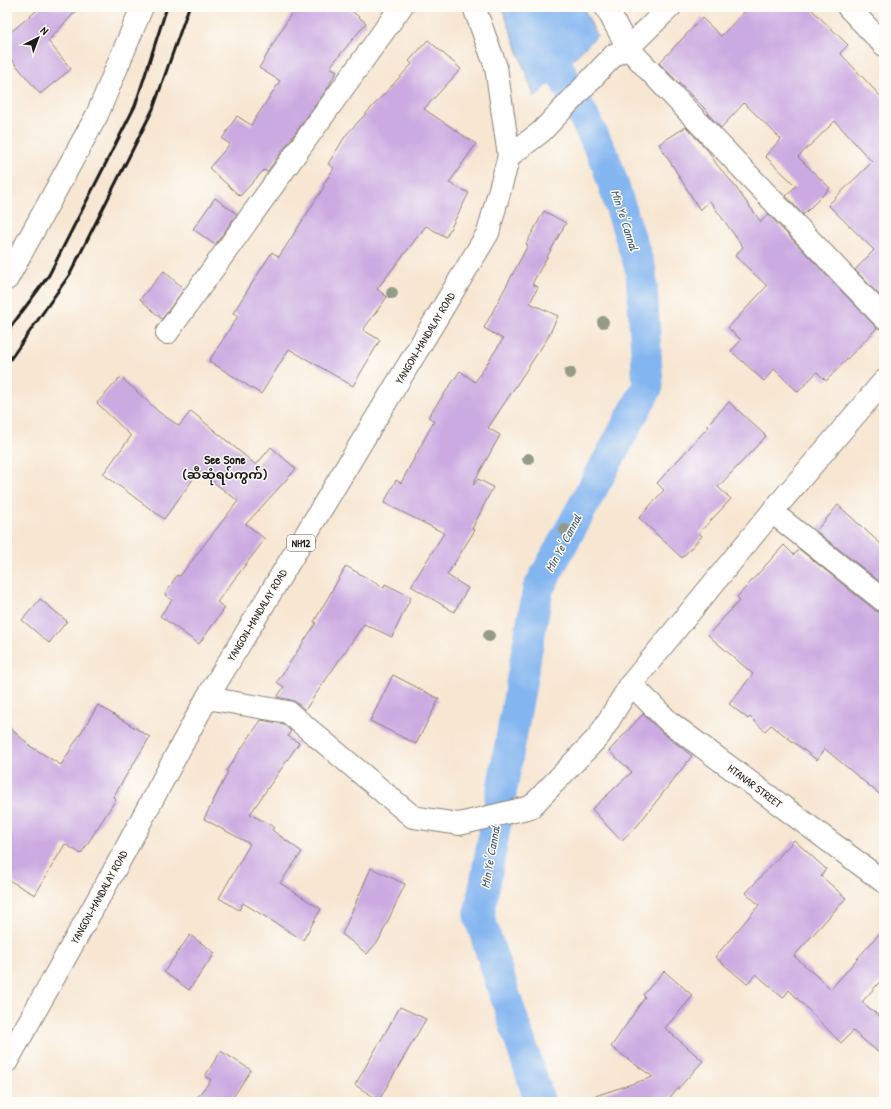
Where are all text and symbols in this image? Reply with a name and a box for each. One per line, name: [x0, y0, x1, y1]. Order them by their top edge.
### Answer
north arrow: [18, 18, 58, 58]
text: N: [38, 23, 52, 38]
water label: Min Ye' Cannal: [607, 187, 643, 253]
street label: YANGON-MANDALAY ROAD: [392, 289, 458, 386]
district label: See Sone (ဆီဆုံရပ်ကွက်): [183, 450, 268, 486]
water label: Min Ye' Cannal: [541, 511, 586, 575]
road number: NH12: [287, 535, 315, 551]
street label: YANGON-MANDALAY ROAD: [224, 566, 290, 663]
street label: HTANAR STREET: [725, 761, 786, 811]
water label: Min Ye' Cannal: [476, 824, 504, 889]
street label: YANGON-MANDALAY ROAD: [68, 847, 131, 946]

